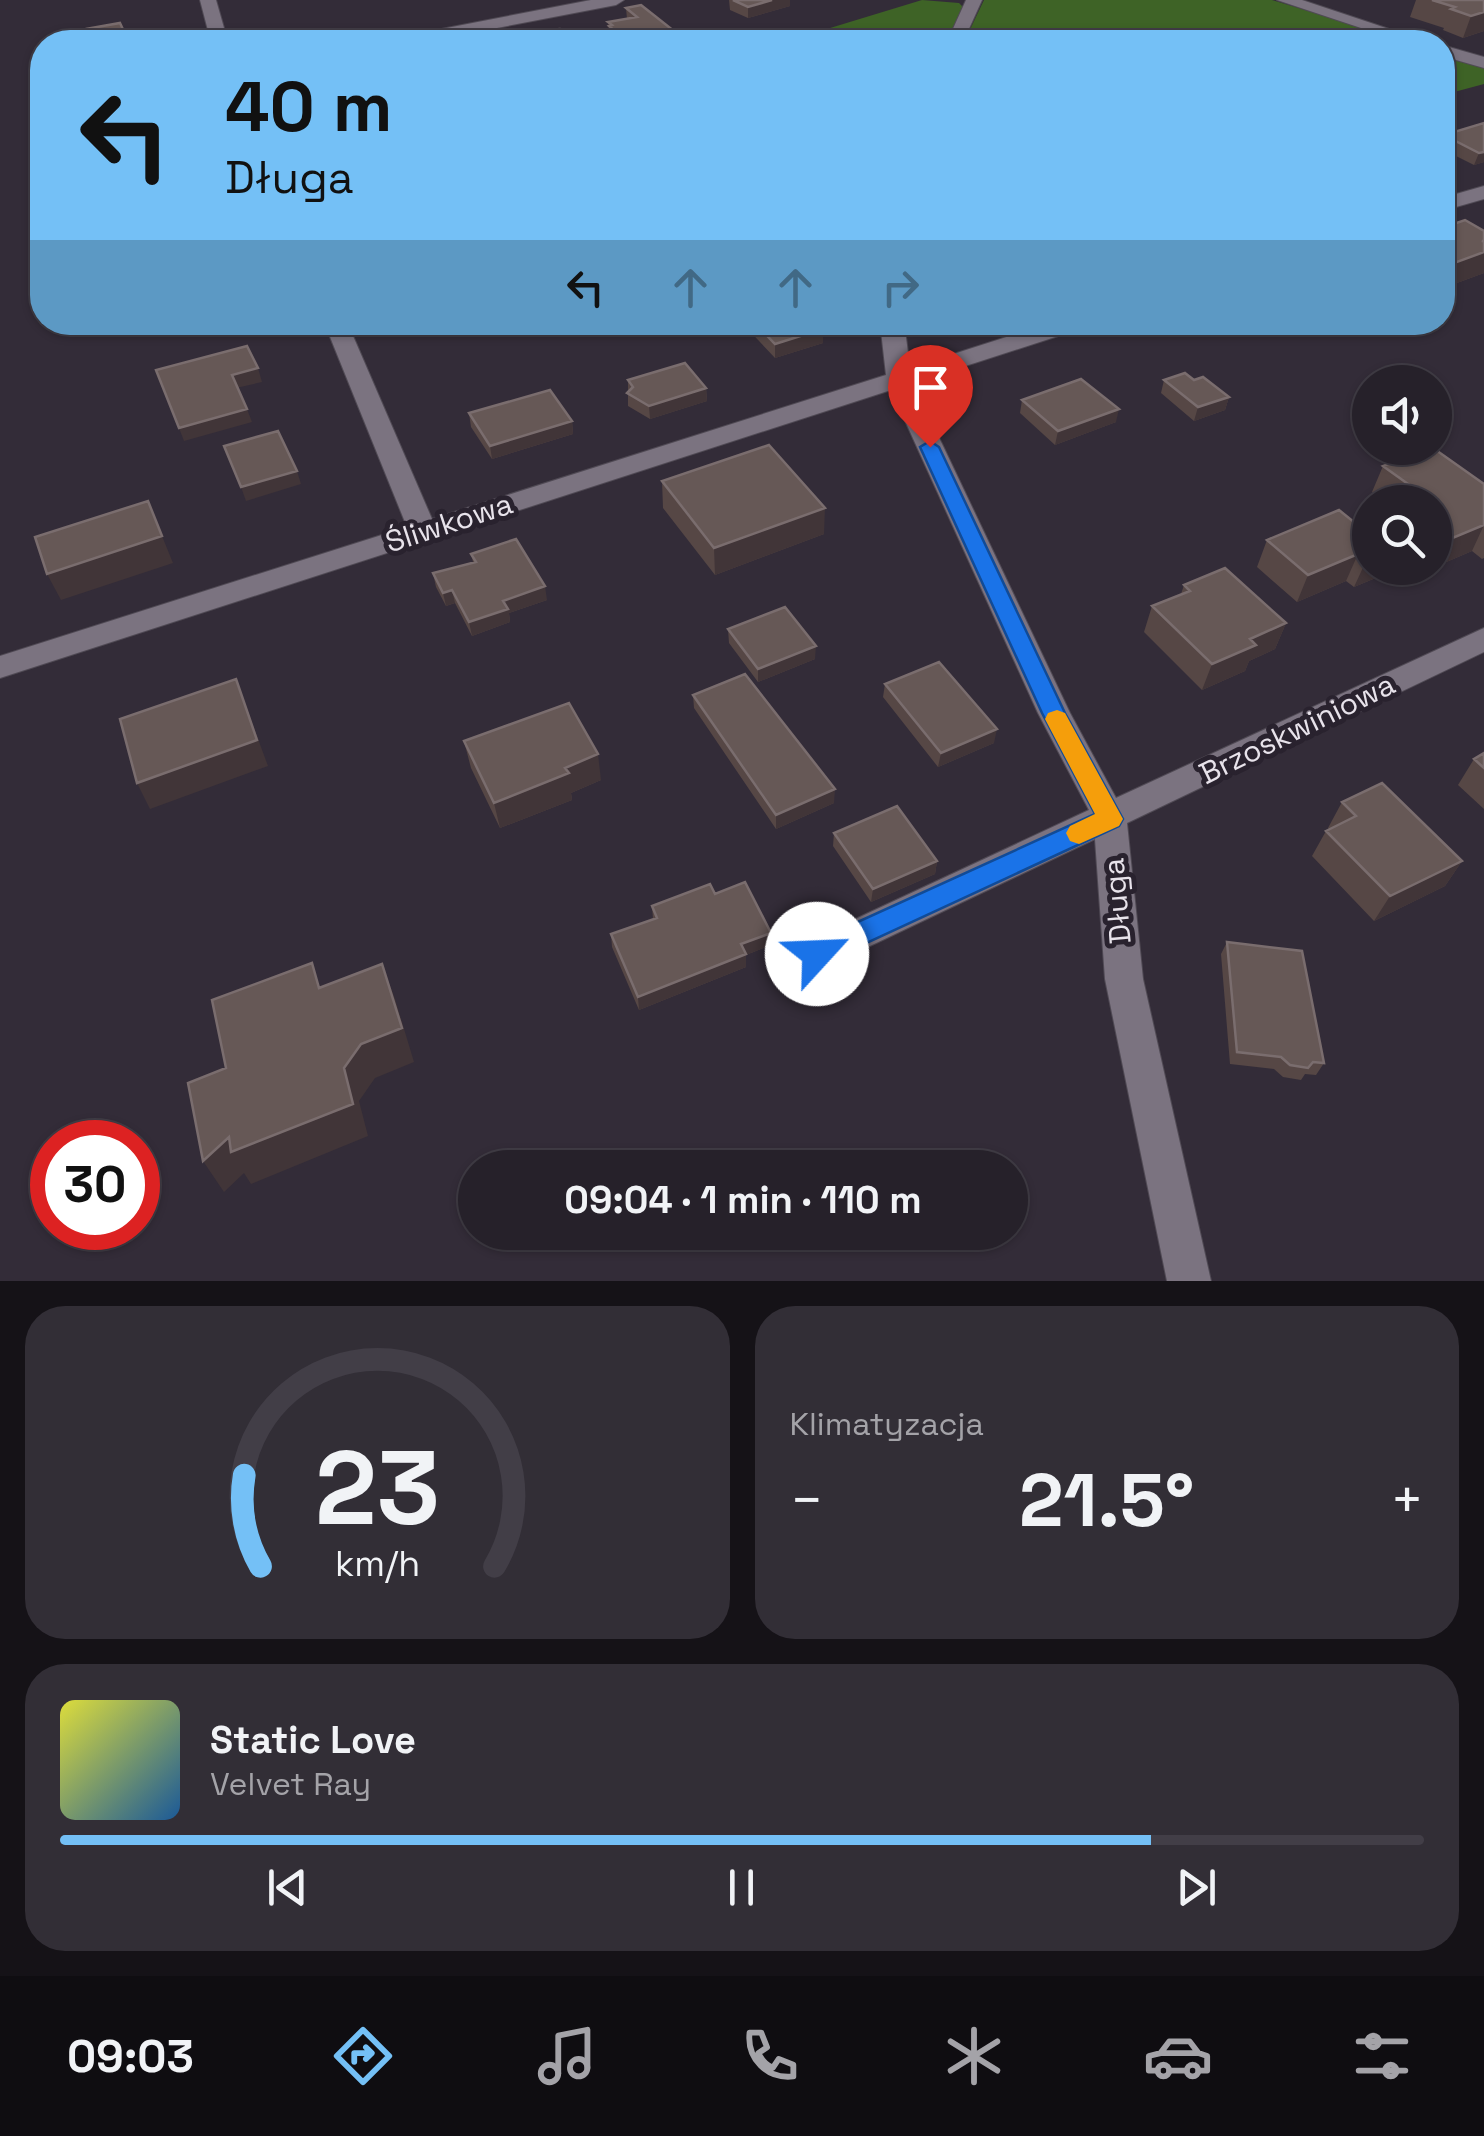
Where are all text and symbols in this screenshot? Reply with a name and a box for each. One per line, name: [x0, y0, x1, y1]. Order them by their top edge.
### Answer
text: 40 m: [225, 62, 392, 151]
icon: left: [60, 70, 190, 200]
text: Długa: [225, 149, 354, 206]
icon: left: [558, 260, 613, 315]
icon: ahead: [663, 260, 718, 315]
icon: ahead: [768, 260, 823, 315]
icon: right: [873, 260, 928, 315]
pin: [888, 345, 973, 448]
icon: arrive: [903, 360, 958, 415]
map controls: [1352, 365, 1452, 585]
button: sound: [1352, 365, 1452, 465]
street label: Śliwkowa: [380, 484, 518, 561]
button: search: [1352, 485, 1452, 585]
street label: Brzoskwiniowa: [1192, 664, 1401, 793]
street label: Długa: [1093, 857, 1140, 946]
position arrow: [765, 902, 869, 1006]
speed limit sign: 30: [30, 1120, 160, 1250]
text: 09:04 · 1 min · 110 m: [564, 1176, 922, 1224]
text: Klimatyzacja: [790, 1404, 984, 1444]
text: 23: [315, 1422, 440, 1554]
text: 21.5°: [1019, 1452, 1194, 1548]
text: −: [790, 1465, 824, 1535]
text: +: [1390, 1465, 1424, 1535]
text: km/h: [335, 1541, 420, 1586]
text: Static Love: [210, 1716, 416, 1764]
text: Velvet Ray: [210, 1764, 371, 1804]
icon: previous: [260, 1860, 315, 1915]
icon: pause: [714, 1860, 769, 1915]
icon: next: [1169, 1860, 1224, 1915]
icon: directions: [328, 2021, 398, 2091]
icon: music: [532, 2021, 602, 2091]
icon: phone: [735, 2021, 805, 2091]
icon: climate: [939, 2021, 1009, 2091]
icon: car: [1143, 2021, 1213, 2091]
icon: filters: [1347, 2021, 1417, 2091]
text: 09:03: [67, 2028, 194, 2085]

